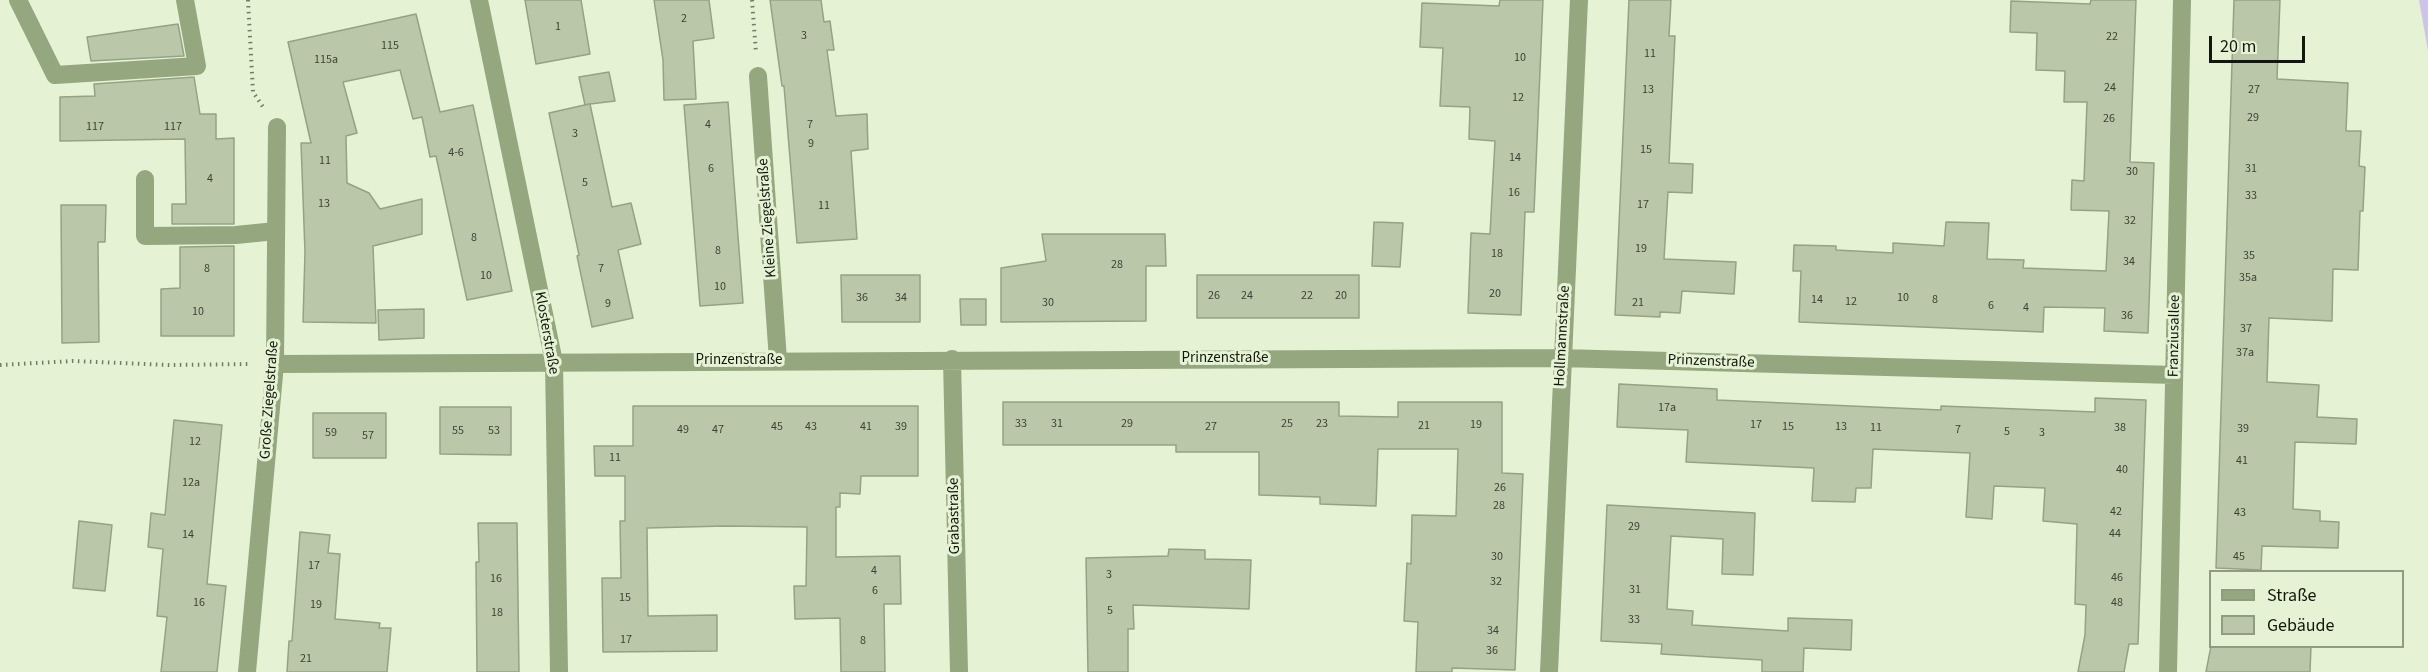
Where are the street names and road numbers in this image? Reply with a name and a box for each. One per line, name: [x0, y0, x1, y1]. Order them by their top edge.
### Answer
street label: Kleine Ziegelstraße: [755, 158, 781, 278]
street label: Hollmannstraße: [1551, 285, 1575, 387]
street label: Klosterstraße: [530, 290, 562, 376]
street label: Franziusallee: [2165, 295, 2185, 377]
street label: Große Ziegelstraße: [257, 340, 283, 460]
street label: Prinzenstraße: [1181, 350, 1269, 368]
street label: Prinzenstraße: [1667, 351, 1755, 373]
street label: Prinzenstraße: [695, 352, 783, 370]
street label: Grabastraße: [945, 477, 965, 555]

